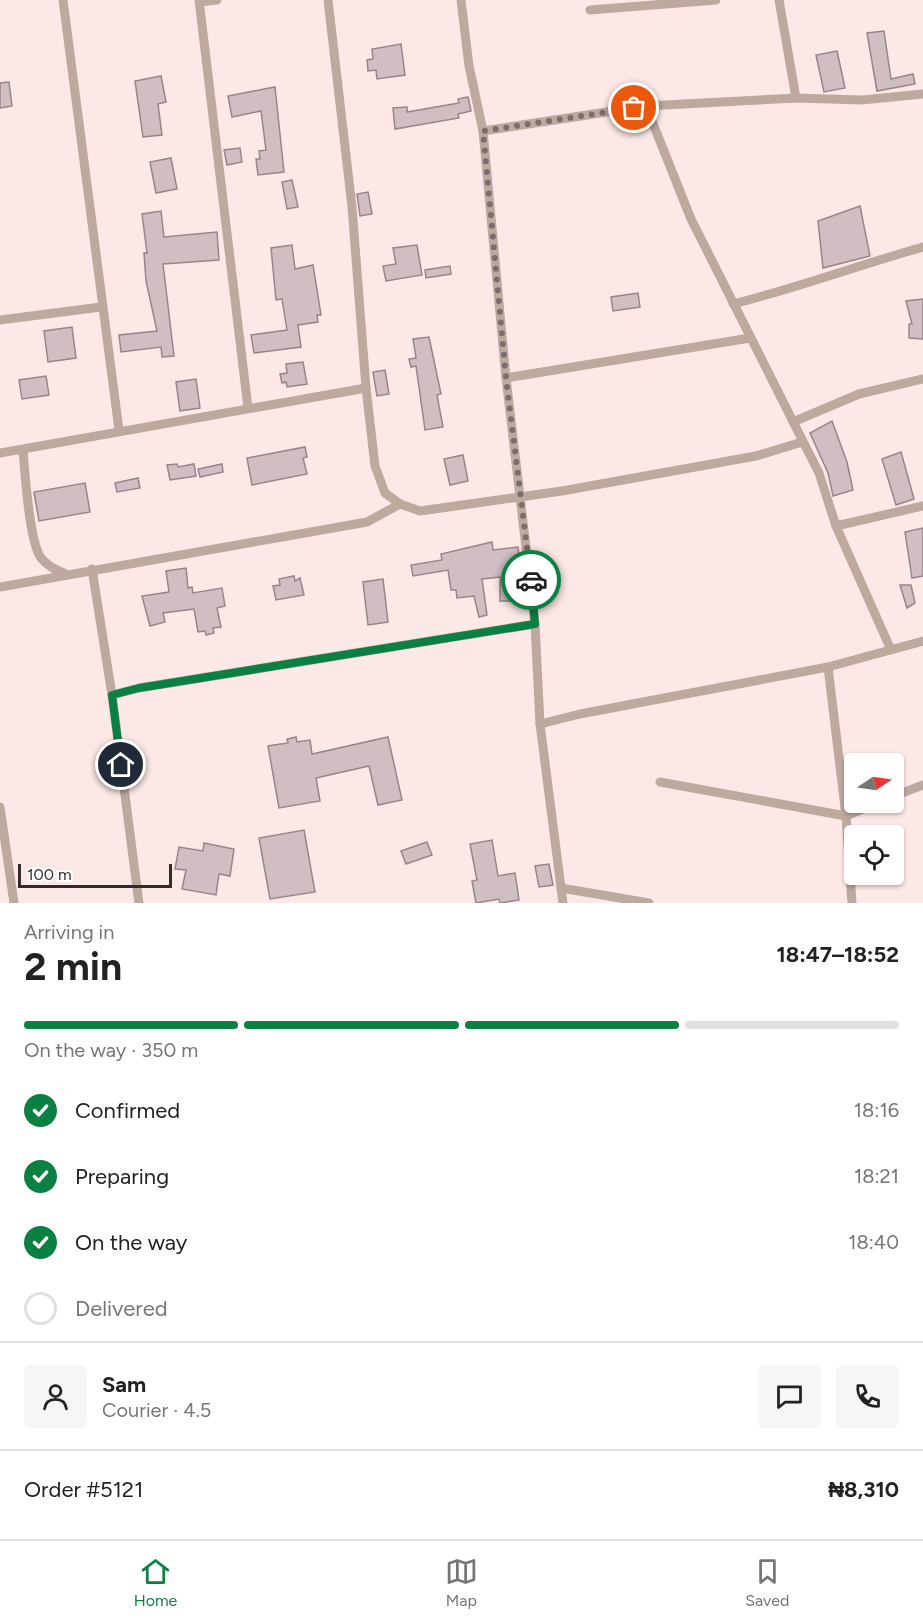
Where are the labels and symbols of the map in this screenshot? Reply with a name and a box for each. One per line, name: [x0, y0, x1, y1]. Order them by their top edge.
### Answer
pin: [608, 82, 659, 133]
courier: [501, 550, 561, 610]
pin: [95, 739, 146, 790]
north arrow: [844, 753, 904, 813]
scale bar: [18, 861, 172, 888]

